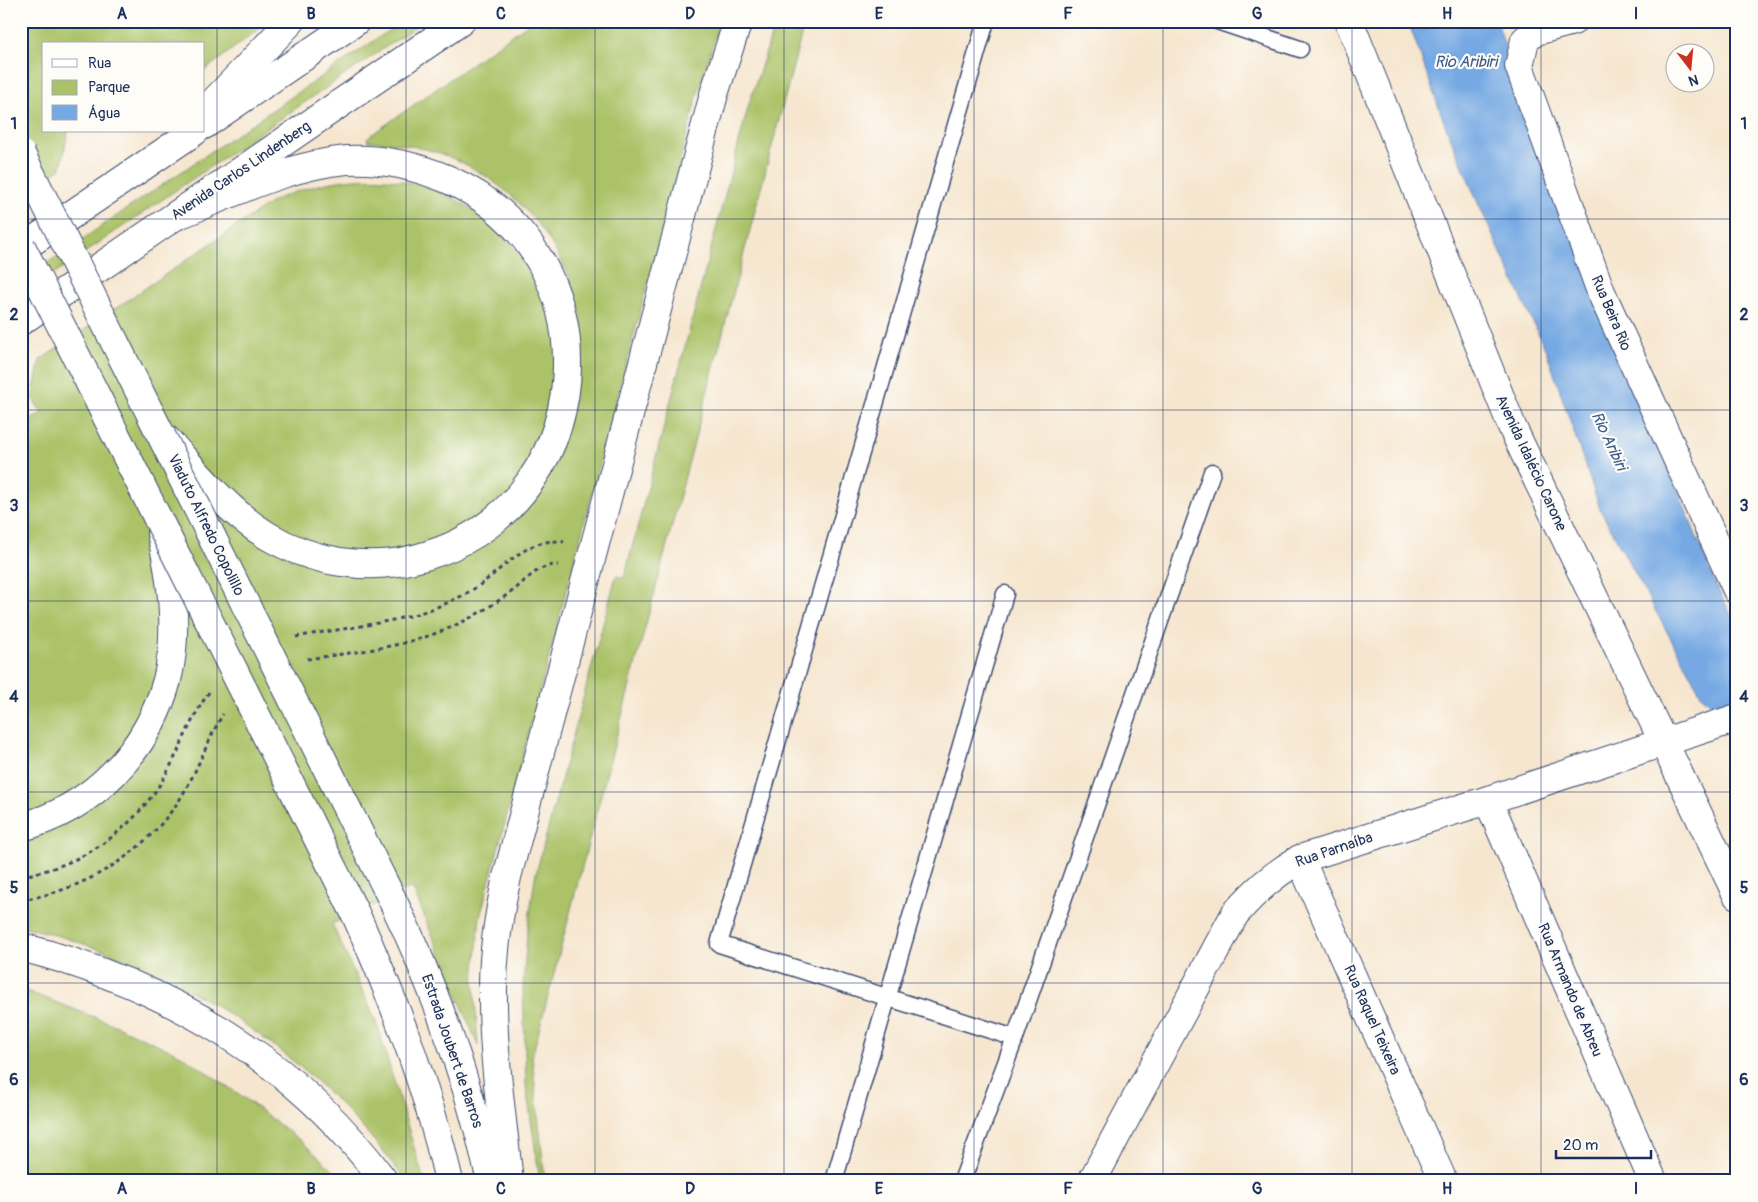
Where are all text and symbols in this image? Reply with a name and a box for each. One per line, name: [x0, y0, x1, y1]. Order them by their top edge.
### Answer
text: A: [117, 4, 128, 24]
text: B: [306, 4, 316, 24]
text: C: [496, 4, 506, 24]
text: D: [685, 4, 695, 24]
text: E: [875, 4, 884, 24]
text: F: [1063, 4, 1073, 24]
text: G: [1252, 4, 1263, 24]
text: H: [1442, 4, 1452, 24]
text: I: [1634, 4, 1638, 24]
legend: [42, 42, 205, 132]
north arrow: [1666, 42, 1716, 92]
water label: Rio Aribiri: [1435, 52, 1499, 72]
text: Rua: [88, 54, 111, 73]
text: N: [1687, 71, 1700, 89]
text: Parque: [88, 78, 131, 97]
text: Água: [88, 104, 120, 123]
text: 1: [11, 114, 17, 134]
text: 1: [1741, 114, 1747, 134]
street label: Avenida Carlos Lindenberg: [167, 117, 315, 225]
street label: Rua Beira Rio: [1587, 272, 1635, 354]
text: 2: [10, 305, 19, 325]
text: 2: [1740, 305, 1749, 325]
street label: Avenida Idalécio Carone: [1491, 392, 1571, 535]
water label: Rio Aribiri: [1587, 409, 1632, 475]
street label: Viaduto Alfredo Copolillo: [163, 451, 249, 599]
text: 3: [10, 496, 19, 516]
text: 3: [1740, 496, 1749, 516]
text: 4: [9, 687, 19, 707]
text: 4: [1739, 687, 1749, 707]
street label: Rua Parnaíba: [1293, 828, 1375, 872]
text: 5: [10, 878, 19, 898]
text: 5: [1740, 878, 1749, 898]
street label: Rua Armando de Abreu: [1533, 920, 1607, 1060]
street label: Rua Raquel Teixeira: [1339, 962, 1405, 1078]
street label: Estrada Joubert de Barros: [417, 972, 487, 1131]
text: 6: [9, 1070, 19, 1090]
text: 6: [1739, 1070, 1749, 1090]
scale bar: [1556, 1127, 1650, 1159]
text: 20 m: [1563, 1136, 1598, 1155]
text: A: [117, 1179, 128, 1199]
text: B: [306, 1179, 316, 1199]
text: C: [496, 1179, 506, 1199]
text: D: [685, 1179, 695, 1199]
text: E: [875, 1179, 884, 1199]
text: F: [1063, 1179, 1073, 1199]
text: G: [1252, 1179, 1263, 1199]
text: H: [1442, 1179, 1452, 1199]
text: I: [1634, 1179, 1638, 1199]

